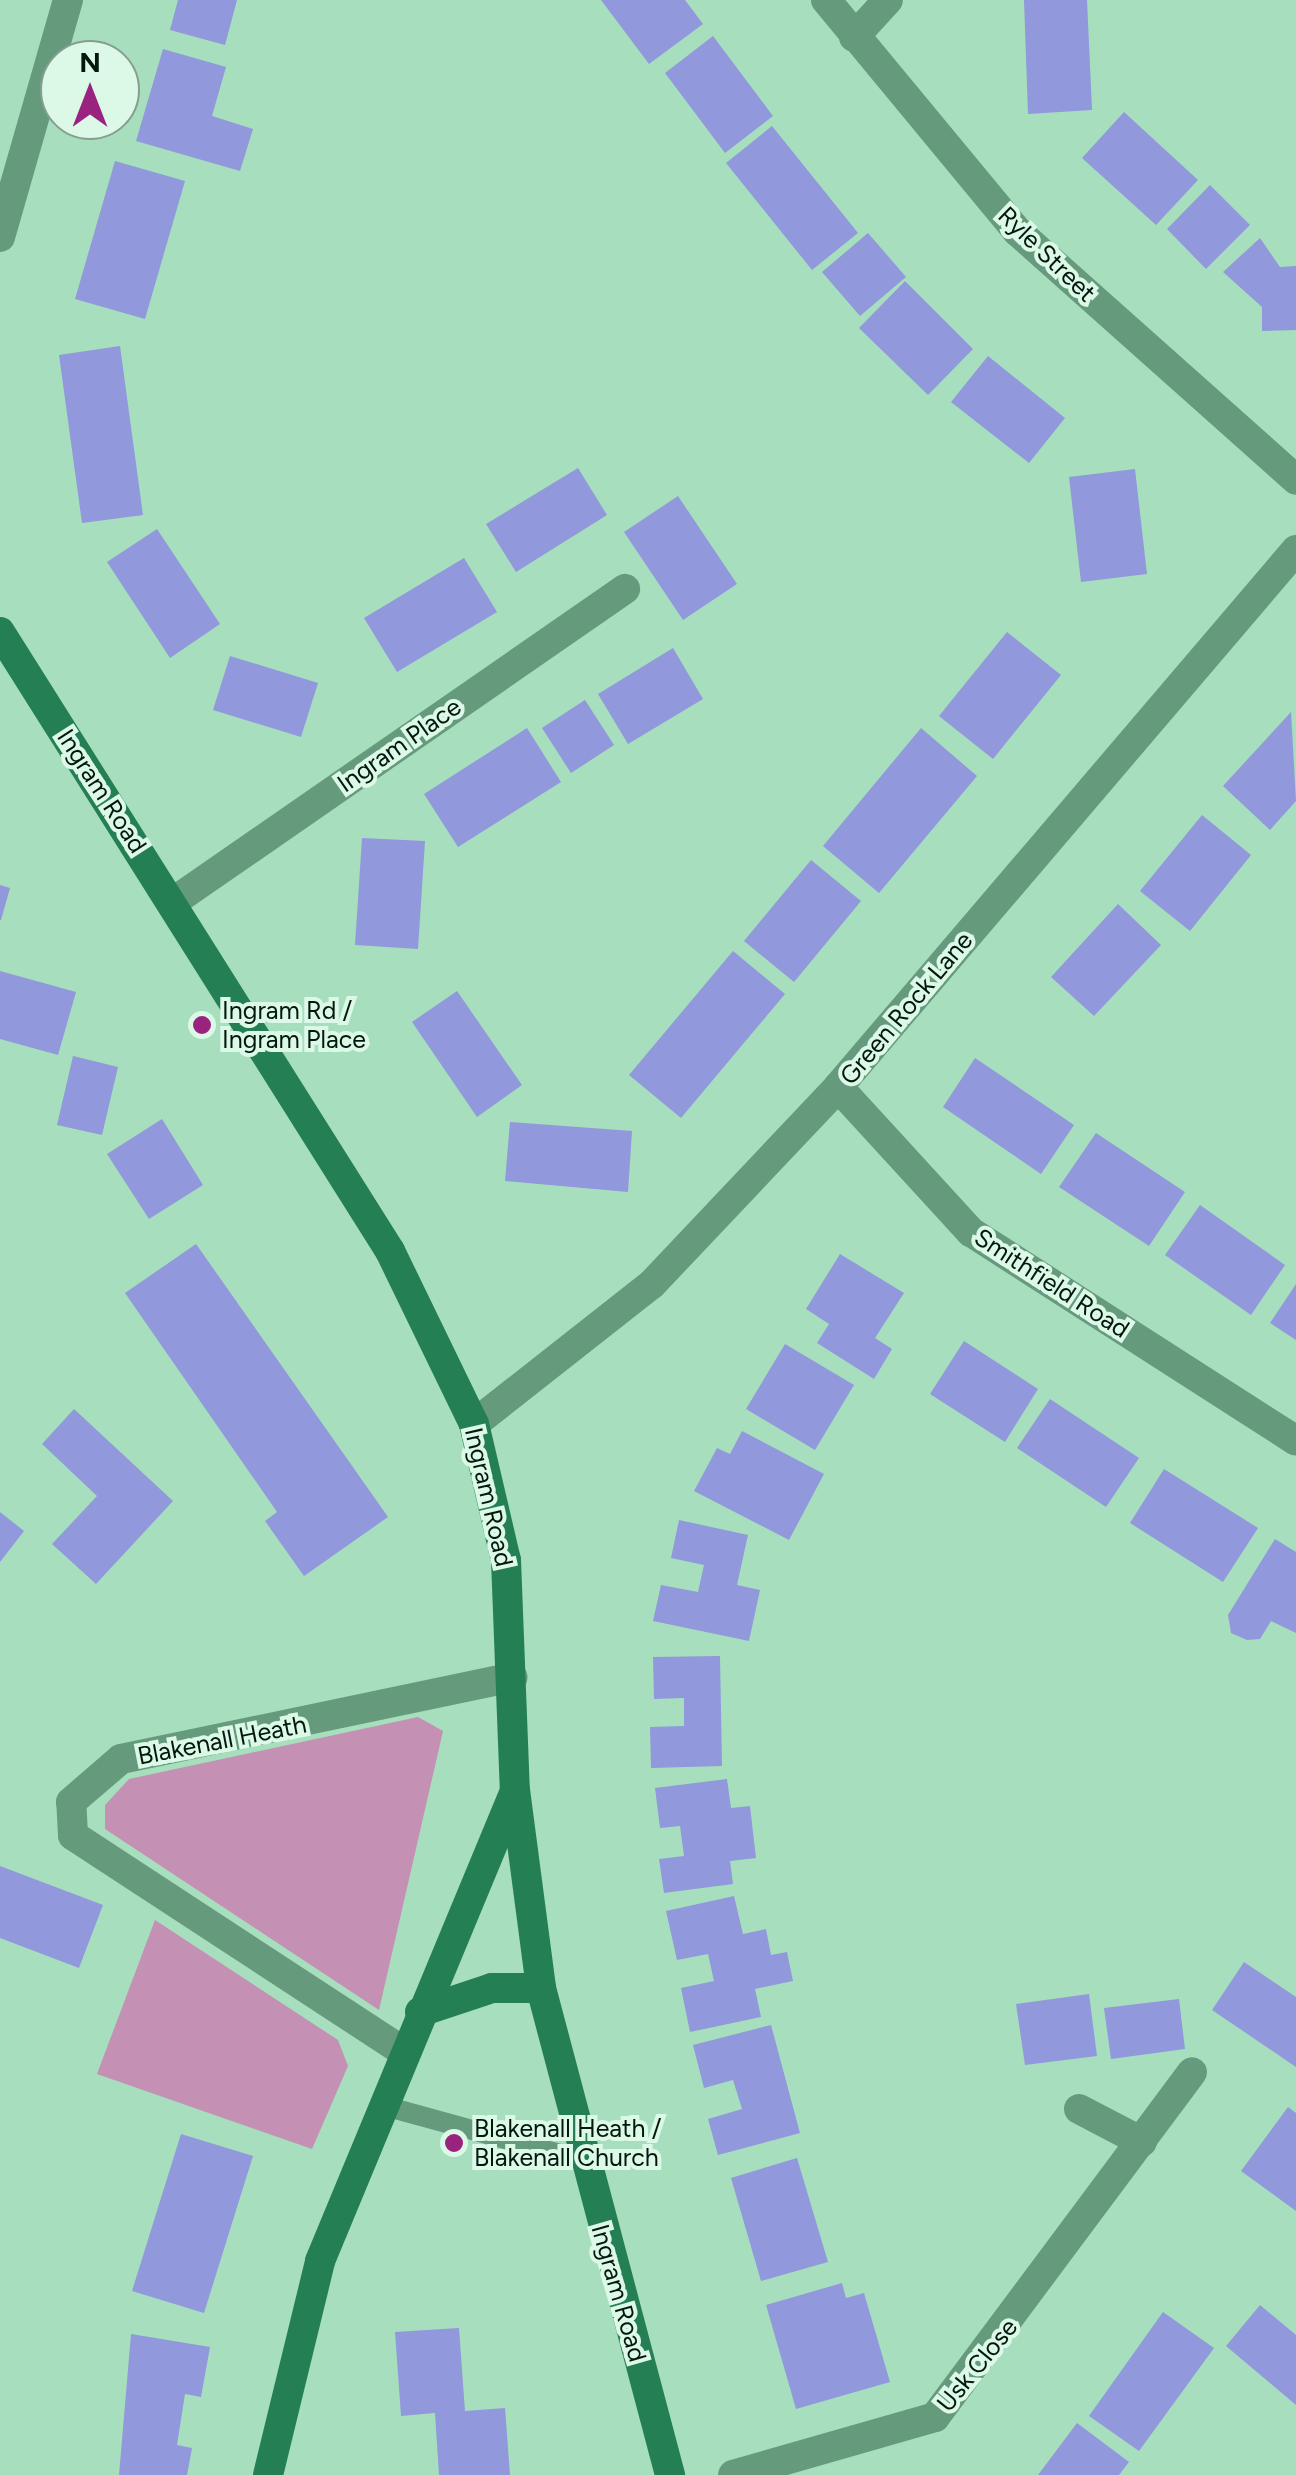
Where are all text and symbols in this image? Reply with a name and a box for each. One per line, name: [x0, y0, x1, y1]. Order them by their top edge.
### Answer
north arrow: [40, 40, 140, 140]
text: N: [79, 45, 101, 79]
street label: Ryle Street: [992, 200, 1102, 308]
street label: Ingram Place: [331, 691, 467, 799]
street label: Ingram Road: [51, 723, 153, 859]
street label: Green Rock Lane: [833, 926, 979, 1090]
place label: Ingram Rd / Ingram Place: [222, 996, 366, 1055]
marker: Ingram Rd / Ingram Place: [191, 1014, 213, 1036]
street label: Smithfield Road: [969, 1222, 1135, 1344]
street label: Ingram Road: [458, 1425, 520, 1569]
street label: Blakenall Heath: [135, 1709, 309, 1771]
place label: Blakenall Heath / Blakenall Church: [474, 2114, 661, 2173]
marker: Blakenall Heath / Blakenall Church: [443, 2132, 465, 2154]
street label: Ingram Road: [585, 2221, 653, 2365]
street label: Usk Close: [930, 2312, 1024, 2418]

